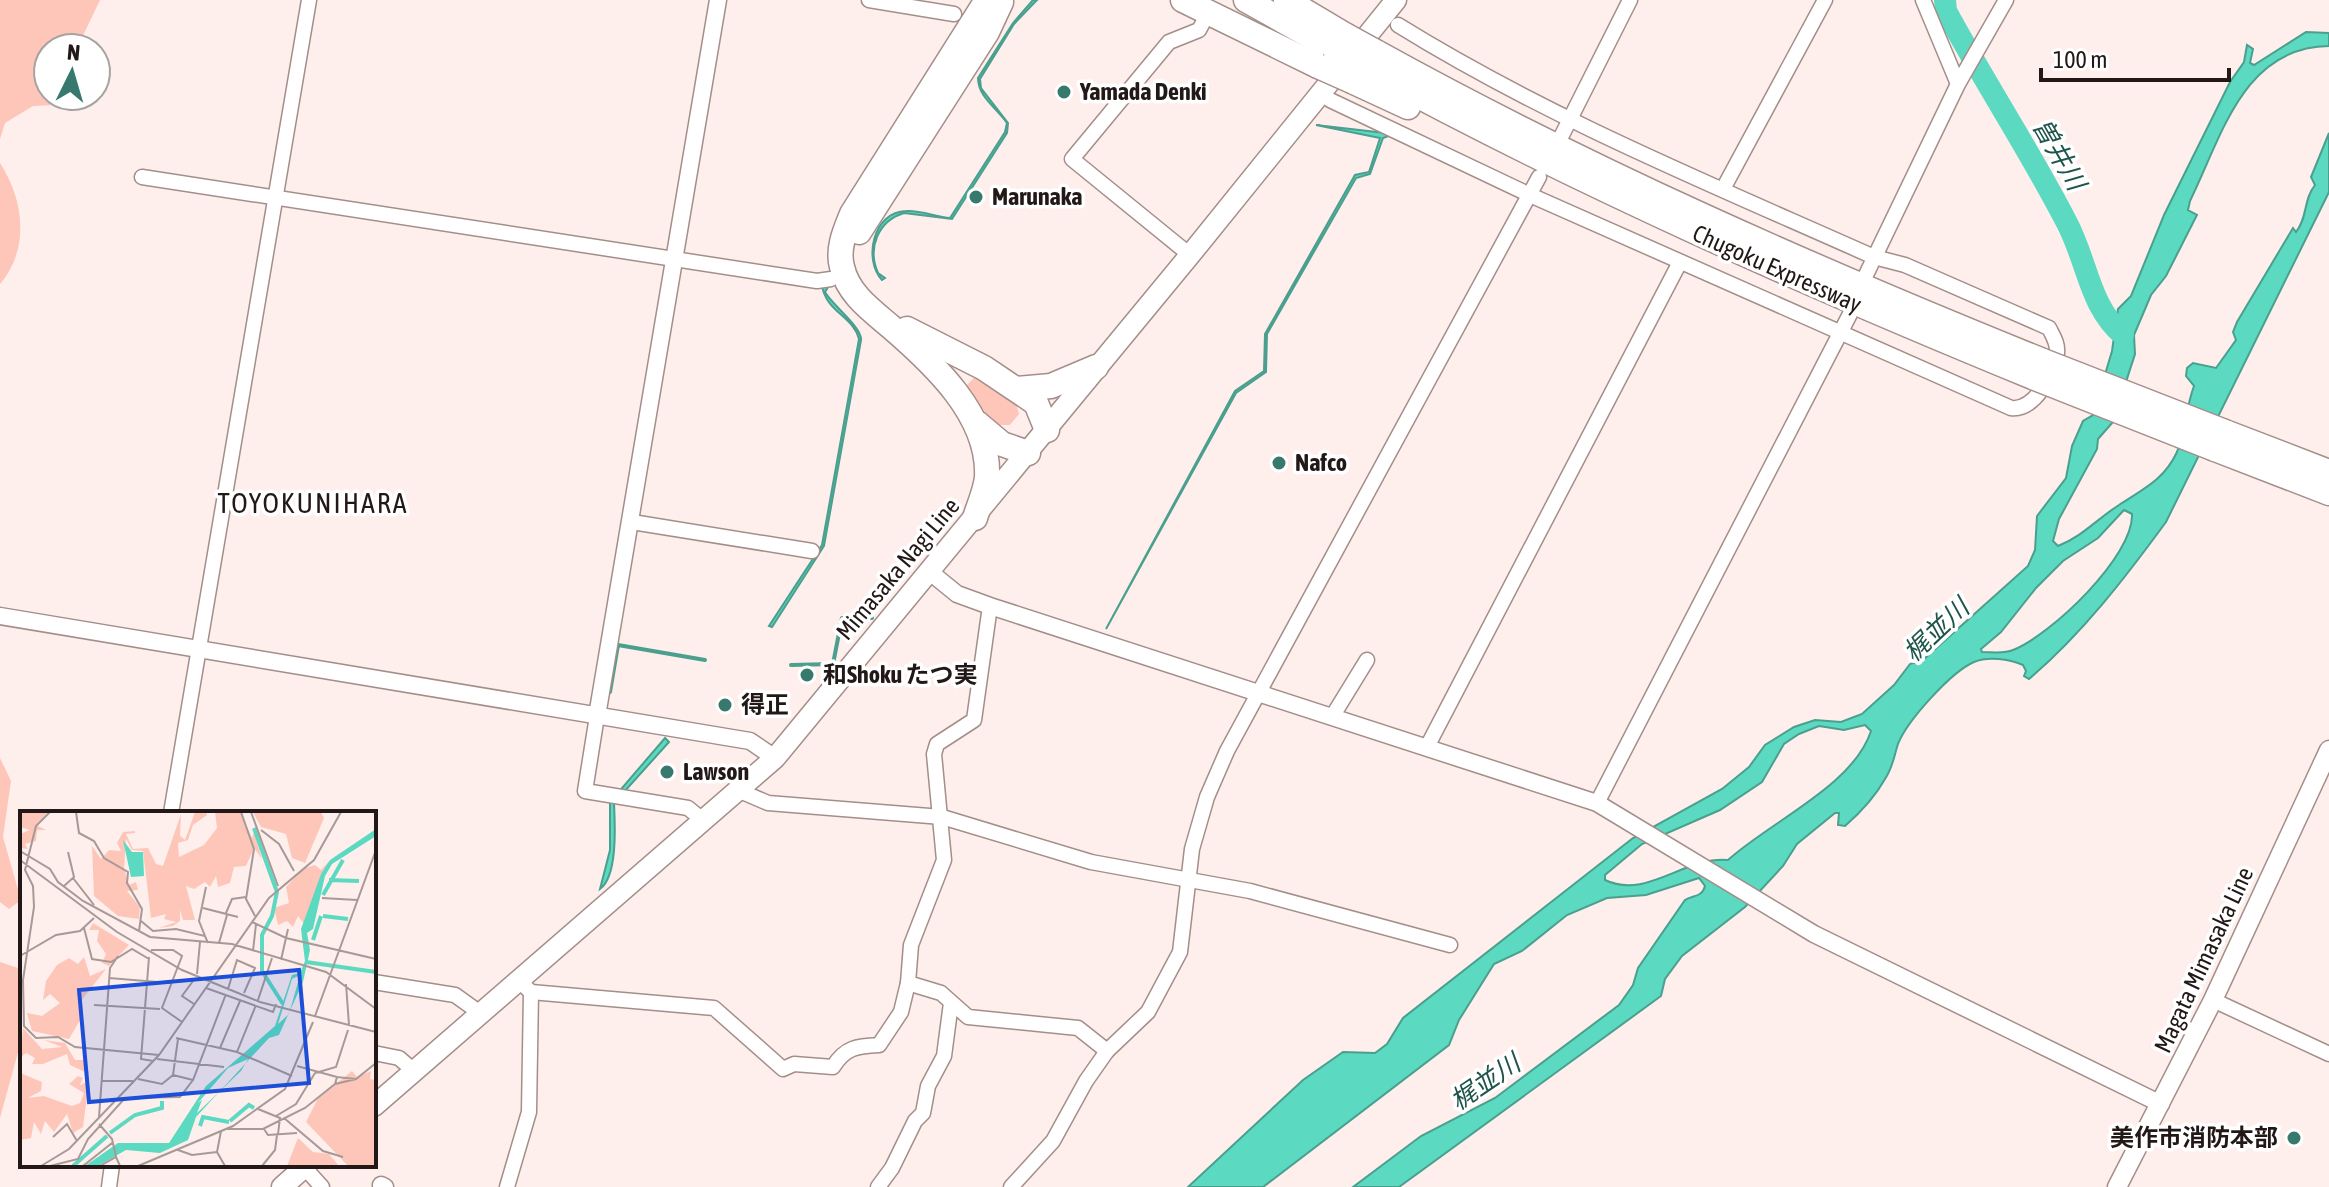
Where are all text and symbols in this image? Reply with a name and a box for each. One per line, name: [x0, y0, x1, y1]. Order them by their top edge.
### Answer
north arrow: [32, 32, 112, 112]
scale bar: [2041, 32, 2229, 82]
text: N: [66, 39, 81, 66]
text: 100 m: [2053, 46, 2107, 73]
place label: Yamada Denki: [1079, 78, 1207, 105]
marker: Yamada Denki: [1055, 83, 1073, 101]
water label: 曽井川: [2027, 113, 2093, 198]
place label: Marunaka: [992, 183, 1082, 210]
marker: Marunaka: [967, 188, 985, 206]
street label: Chugoku Expressway: [1689, 219, 1866, 318]
place label: Nafco: [1295, 449, 1347, 476]
marker: Nafco: [1270, 454, 1288, 472]
district label: TOYOKUNIHARA: [218, 487, 408, 519]
street label: Mimasaka Nagi Line: [831, 492, 965, 645]
water label: 梶並川: [1897, 590, 1977, 668]
place label: 和Shoku たつ実: [823, 661, 977, 688]
marker: 和Shoku たつ実: [798, 666, 816, 684]
place label: 得正: [741, 691, 789, 718]
marker: 得正: [716, 696, 734, 714]
place label: Lawson: [683, 758, 749, 785]
marker: Lawson: [658, 763, 676, 781]
inset map: [20, 811, 376, 1167]
street label: Magata Mimasaka Line: [2149, 863, 2258, 1057]
water label: 梶並川: [1444, 1046, 1528, 1116]
place label: 美作市消防本部: [2110, 1124, 2278, 1151]
marker: 美作市消防本部: [2285, 1129, 2303, 1147]

